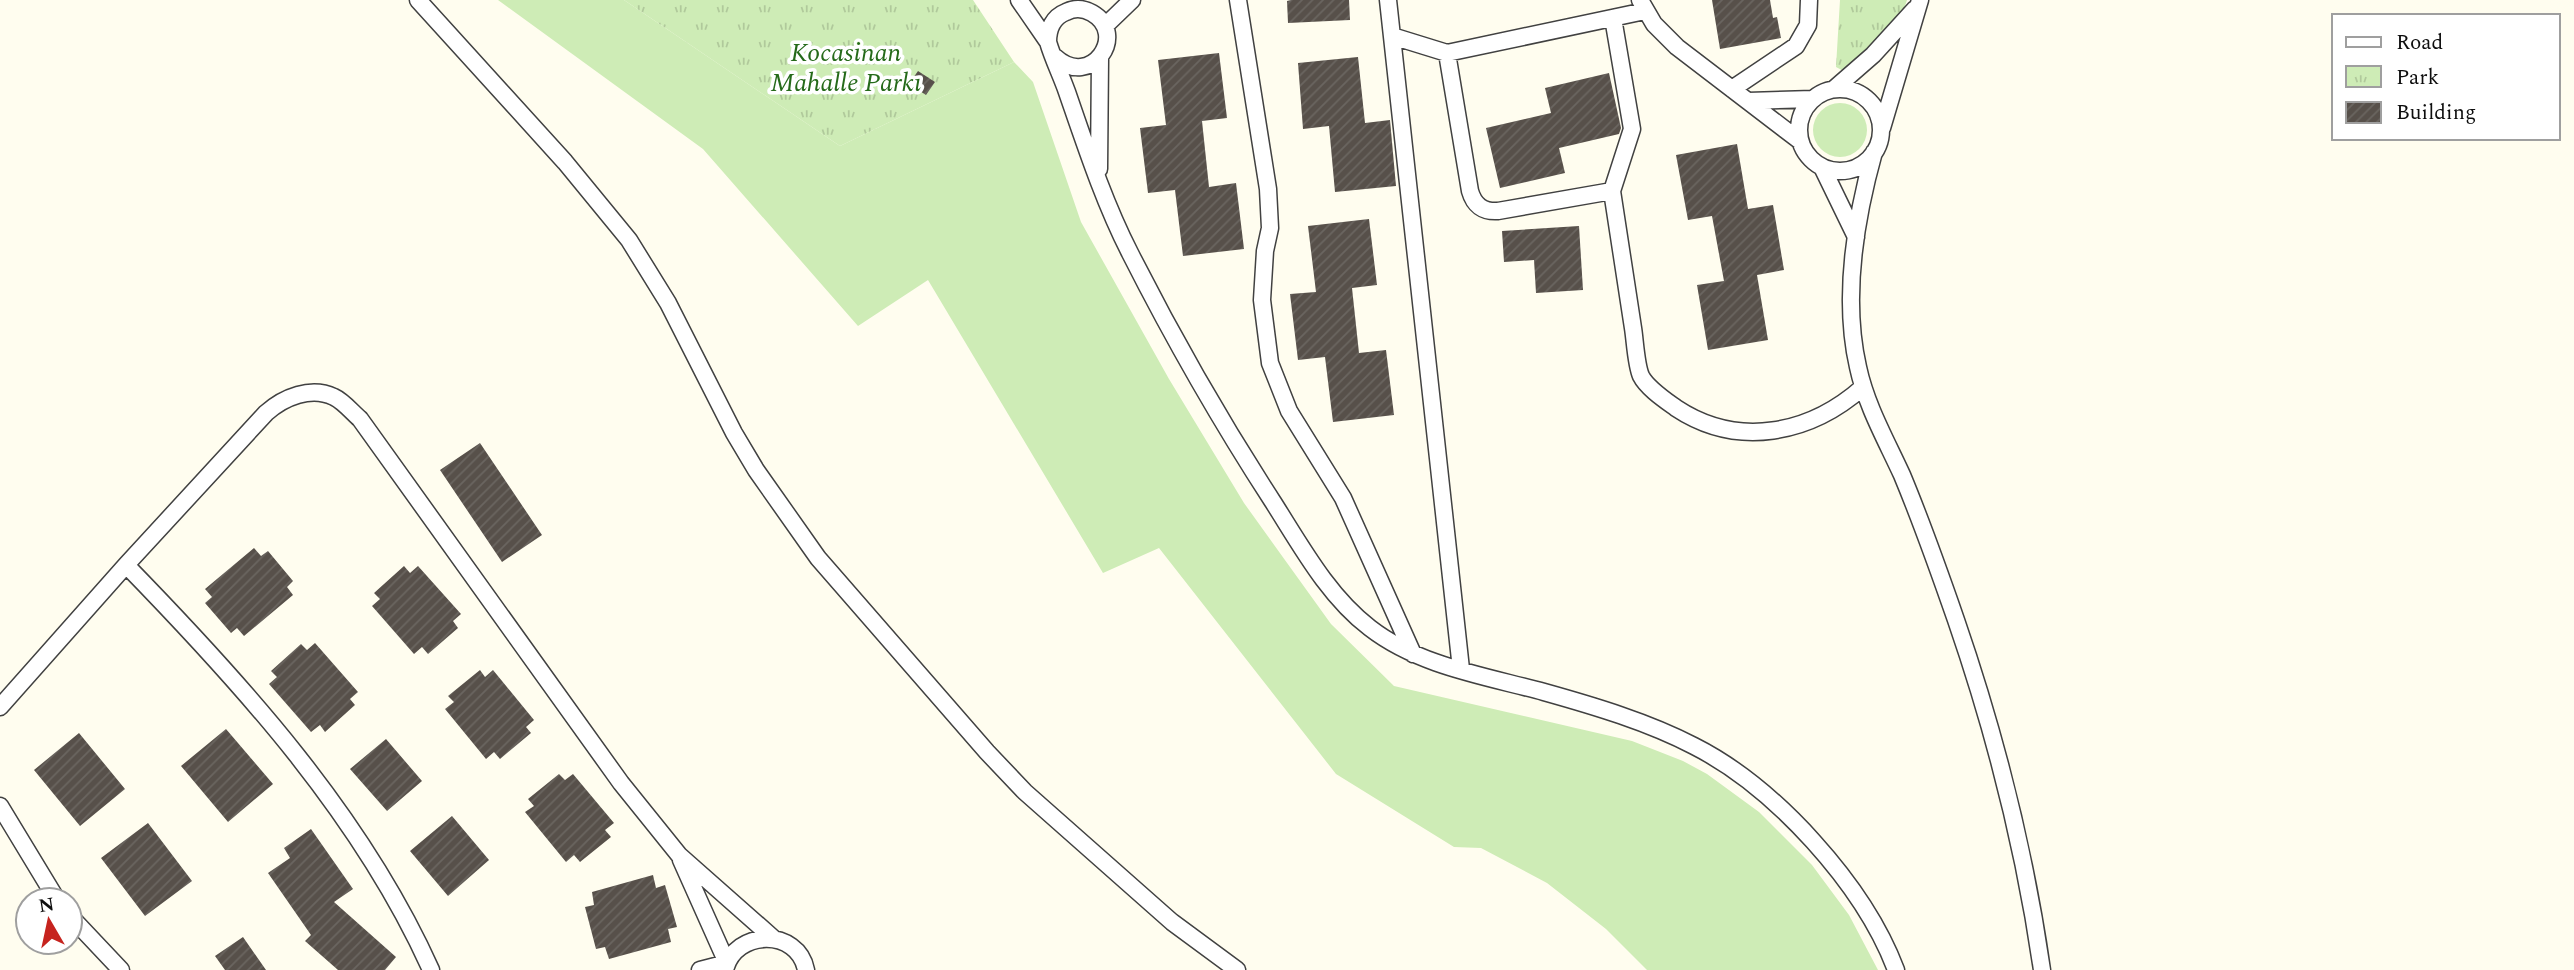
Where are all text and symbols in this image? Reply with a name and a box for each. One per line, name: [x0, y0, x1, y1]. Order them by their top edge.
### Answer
legend: [2332, 14, 2560, 140]
text: Road: [2396, 27, 2443, 59]
park label: Kocasinan Mahalle Parkı: [770, 33, 922, 103]
text: Park: [2396, 62, 2440, 94]
text: Building: [2396, 97, 2476, 129]
north arrow: [14, 886, 84, 956]
text: N: [37, 890, 57, 921]

